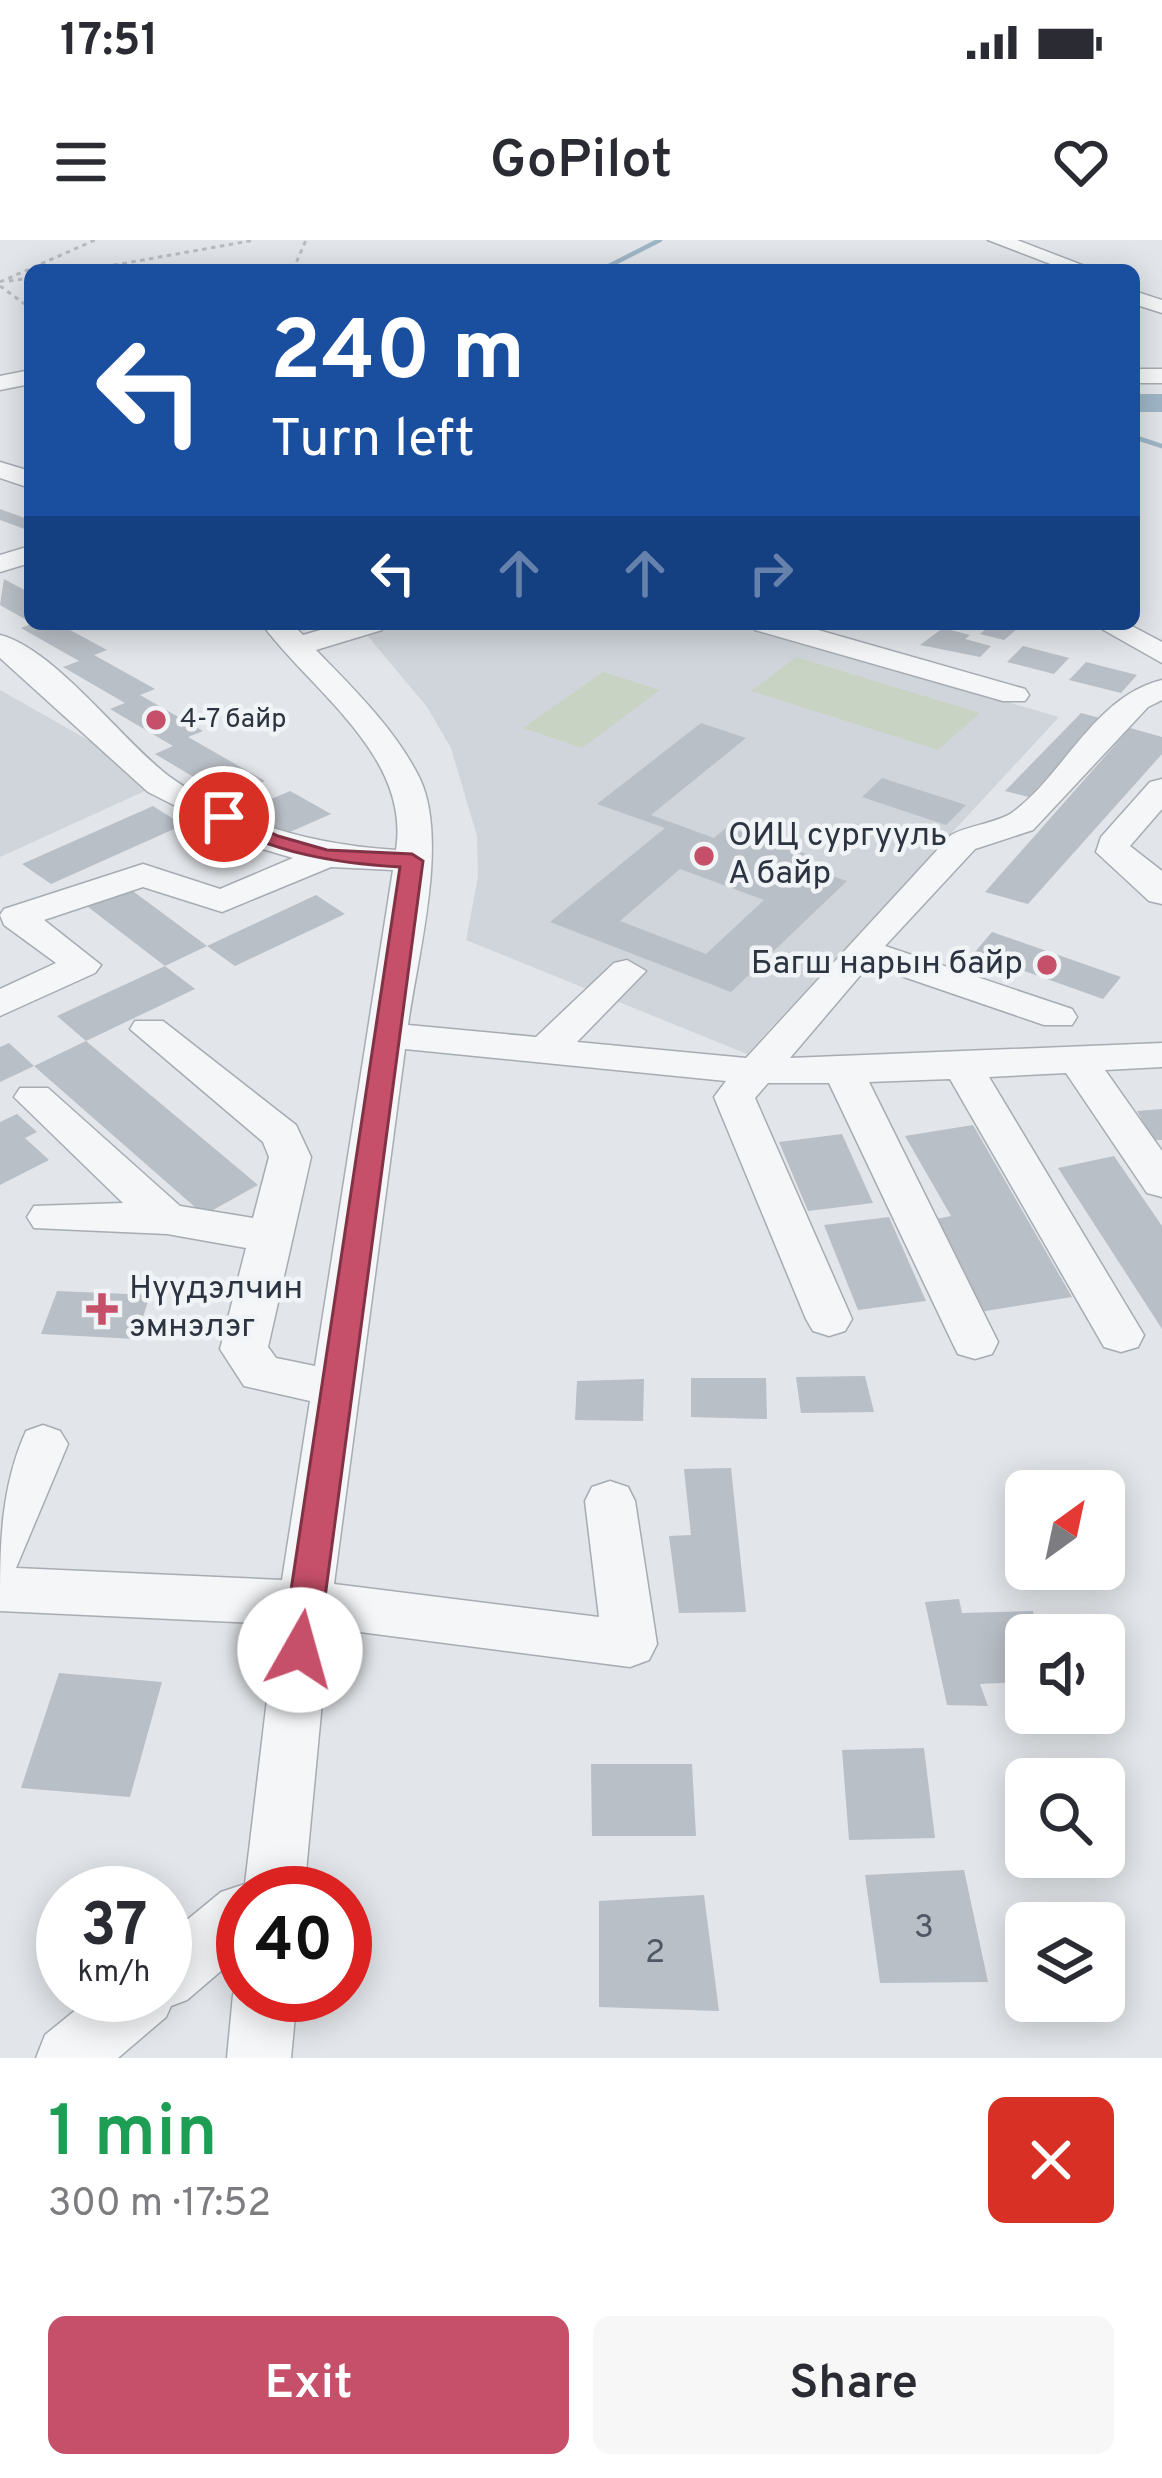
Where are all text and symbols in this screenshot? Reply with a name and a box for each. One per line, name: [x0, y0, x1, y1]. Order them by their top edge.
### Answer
text: 17:51: [60, 14, 159, 71]
text: GoPilot: [490, 128, 672, 197]
icon: menu: [48, 129, 114, 195]
icon: heart: [1048, 129, 1114, 195]
text: 240 m: [270, 303, 525, 409]
icon: left: [72, 312, 228, 468]
text: Turn left: [270, 407, 475, 476]
icon: left: [360, 540, 426, 606]
icon: ahead: [486, 540, 552, 606]
icon: ahead: [612, 540, 678, 606]
icon: right: [738, 540, 804, 606]
place label: 4-7 байр: [180, 703, 286, 737]
marker: 4-7 байр: [143, 707, 169, 733]
pin: [173, 766, 275, 868]
icon: arrive: [191, 784, 257, 850]
place label: ОИЦ сургууль А байр: [728, 816, 947, 896]
marker: ОИЦ сургууль А байр: [691, 843, 717, 869]
place label: Багш нарын байр: [751, 944, 1023, 986]
marker: Багш нарын байр: [1034, 952, 1060, 978]
place label: Нүүдэлчин эмнэлэг: [129, 1269, 303, 1349]
marker: Нүүдэлчин эмнэлэг: [86, 1293, 118, 1325]
north arrow: [1005, 1470, 1125, 1590]
map controls: [1005, 1470, 1125, 2022]
position arrow: [237, 1587, 363, 1713]
button: sound: [1005, 1614, 1125, 1734]
button: search: [1005, 1758, 1125, 1878]
speed limit sign: 40: [216, 1866, 372, 2022]
text: 37: [80, 1891, 148, 1967]
button: layers: [1005, 1902, 1125, 2022]
house number: 3: [914, 1908, 934, 1950]
house number: 2: [645, 1933, 665, 1975]
text: km/h: [78, 1955, 150, 1992]
text: 1 min: [48, 2090, 218, 2182]
button: close: [988, 2097, 1114, 2223]
text: 300 m · 17:52: [48, 2181, 271, 2230]
button: Exit: [48, 2316, 569, 2454]
button: Share: [593, 2316, 1114, 2454]

